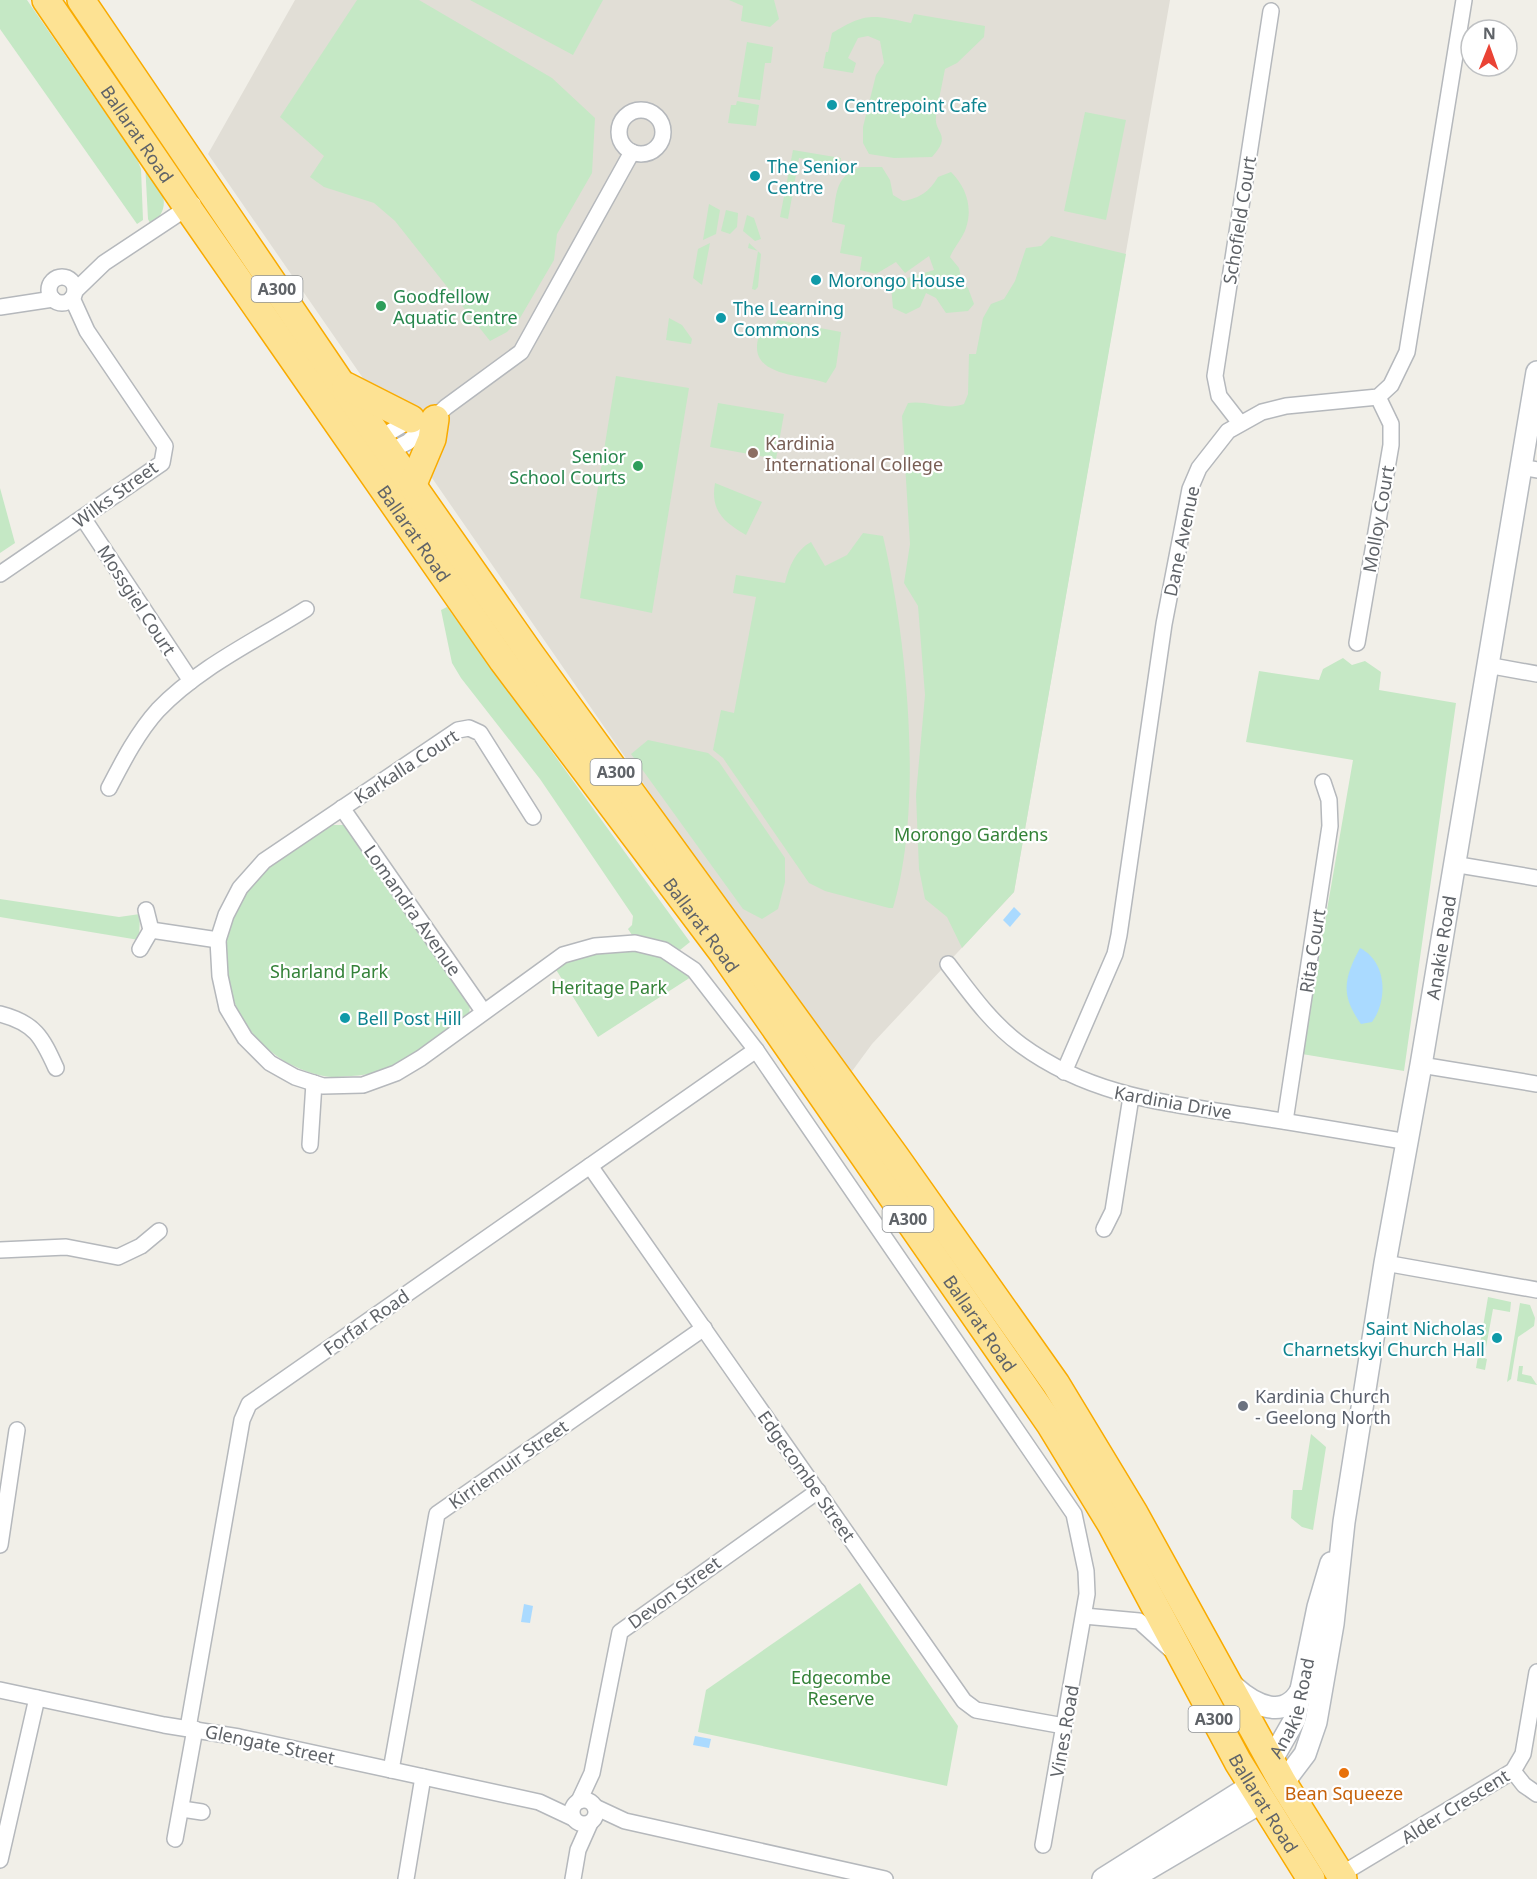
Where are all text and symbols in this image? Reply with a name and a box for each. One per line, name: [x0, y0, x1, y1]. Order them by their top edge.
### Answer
north arrow: [1459, 18, 1519, 78]
text: N: [1483, 22, 1496, 44]
street label: Ballarat Road: [96, 80, 179, 187]
place label: Centrepoint Cafe: [844, 93, 987, 117]
marker: Centrepoint Cafe: [825, 98, 839, 112]
place label: The Senior Centre: [767, 154, 858, 199]
street label: Schofield Court: [1217, 154, 1261, 286]
marker: The Senior Centre: [748, 169, 762, 183]
place label: Morongo House: [828, 268, 965, 292]
marker: Morongo House: [809, 273, 823, 287]
road number: A300: [252, 276, 302, 302]
place label: Goodfellow Aquatic Centre: [393, 284, 518, 329]
place label: The Learning Commons: [733, 296, 844, 341]
marker: Goodfellow Aquatic Centre: [374, 299, 388, 313]
marker: The Learning Commons: [714, 311, 728, 325]
place label: Kardinia International College: [765, 431, 943, 476]
place label: Senior School Courts: [509, 444, 627, 489]
marker: Kardinia International College: [746, 446, 760, 460]
street label: Wilks Street: [68, 455, 163, 533]
marker: Senior School Courts: [631, 459, 645, 473]
street label: Molloy Court: [1357, 463, 1399, 574]
street label: Ballarat Road: [372, 480, 456, 586]
street label: Dane Avenue: [1158, 484, 1204, 598]
street label: Mossgiel Court: [92, 540, 182, 660]
street label: Karkalla Court: [349, 723, 463, 809]
road number: A300: [590, 759, 642, 785]
park label: Morongo Gardens: [894, 822, 1048, 846]
street label: Lomandra Avenue: [359, 840, 467, 980]
street label: Ballarat Road: [658, 873, 745, 977]
street label: Anakie Road: [1420, 894, 1461, 1001]
street label: Rita Court: [1294, 907, 1331, 995]
park label: Sharland Park: [270, 959, 388, 983]
park label: Heritage Park: [551, 975, 667, 999]
place label: Bell Post Hill: [357, 1006, 462, 1030]
marker: Bell Post Hill: [338, 1011, 352, 1025]
street label: Kardinia Drive: [1112, 1080, 1234, 1124]
road number: A300: [882, 1206, 934, 1232]
street label: Ballarat Road: [938, 1270, 1022, 1377]
street label: Forfar Road: [318, 1284, 414, 1360]
place label: Saint Nicholas Charnetskyi Church Hall: [1283, 1316, 1485, 1361]
marker: Saint Nicholas Charnetskyi Church Hall: [1490, 1331, 1504, 1345]
place label: Kardinia Church - Geelong North: [1255, 1384, 1391, 1429]
marker: Kardinia Church - Geelong North: [1236, 1399, 1250, 1413]
street label: Edgecombe Street: [753, 1406, 862, 1547]
street label: Kirriemuir Street: [444, 1414, 573, 1514]
street label: Devon Street: [623, 1550, 726, 1634]
street label: Anakie Road: [1263, 1656, 1319, 1762]
park label: Edgecombe Reserve: [791, 1665, 891, 1710]
street label: Vines Road: [1044, 1683, 1084, 1779]
road number: A300: [1188, 1706, 1240, 1732]
street label: Glengate Street: [203, 1719, 337, 1770]
street label: Ballarat Road: [1224, 1749, 1304, 1857]
street label: Alder Crescent: [1396, 1763, 1514, 1849]
marker: Bean Squeeze: [1337, 1766, 1351, 1780]
place label: Bean Squeeze: [1285, 1781, 1403, 1805]

